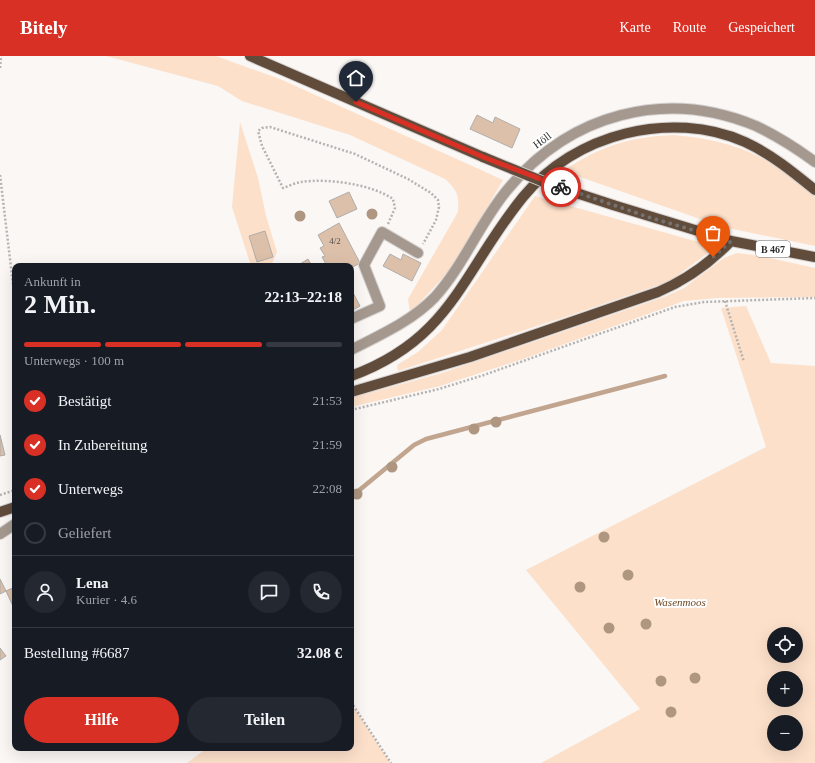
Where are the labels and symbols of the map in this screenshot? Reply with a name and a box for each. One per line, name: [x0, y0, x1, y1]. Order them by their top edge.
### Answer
pin: [339, 61, 373, 102]
street label: Höll: [531, 129, 553, 151]
courier: [541, 167, 581, 207]
pin: [696, 216, 730, 257]
house number: 4/2: [329, 236, 341, 246]
road number: B 467: [756, 241, 790, 257]
park label: Wasenmoos: [654, 596, 706, 608]

